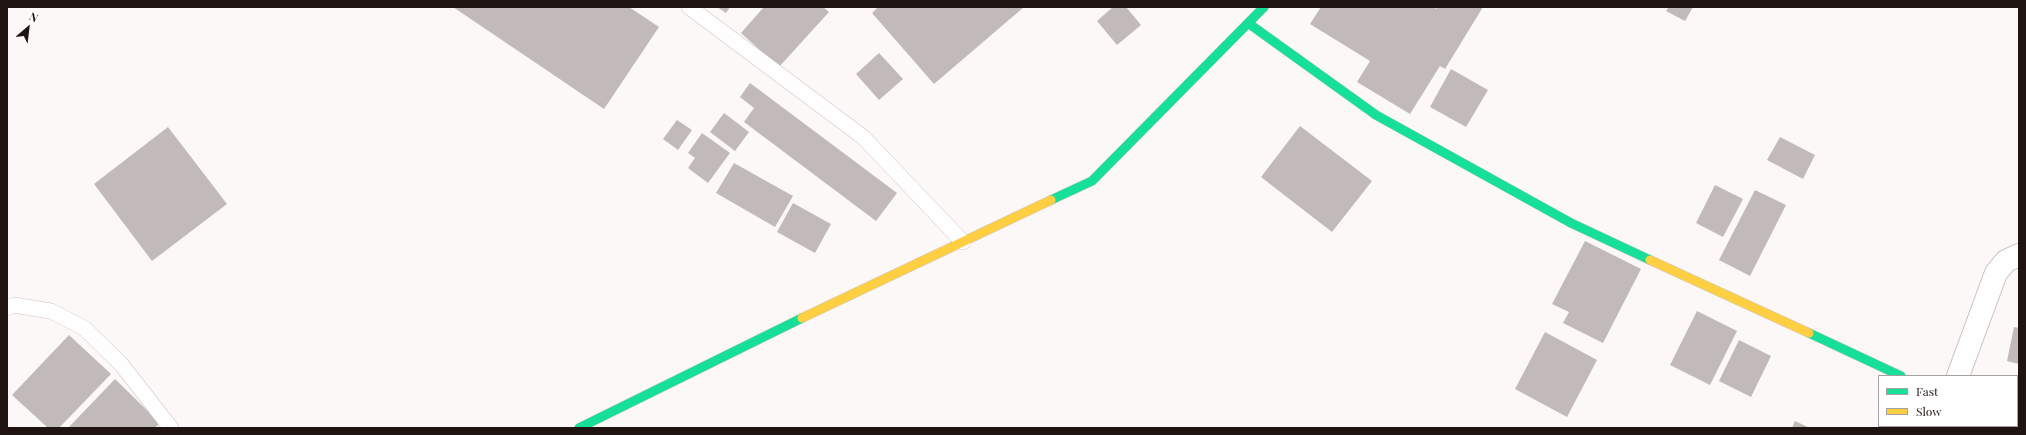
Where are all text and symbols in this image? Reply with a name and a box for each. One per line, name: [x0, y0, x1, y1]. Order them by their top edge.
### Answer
north arrow: [8, 8, 48, 48]
text: N: [27, 8, 41, 25]
legend: [1878, 375, 2018, 427]
text: Fast: [1916, 383, 1938, 399]
text: Slow: [1916, 403, 1942, 419]

